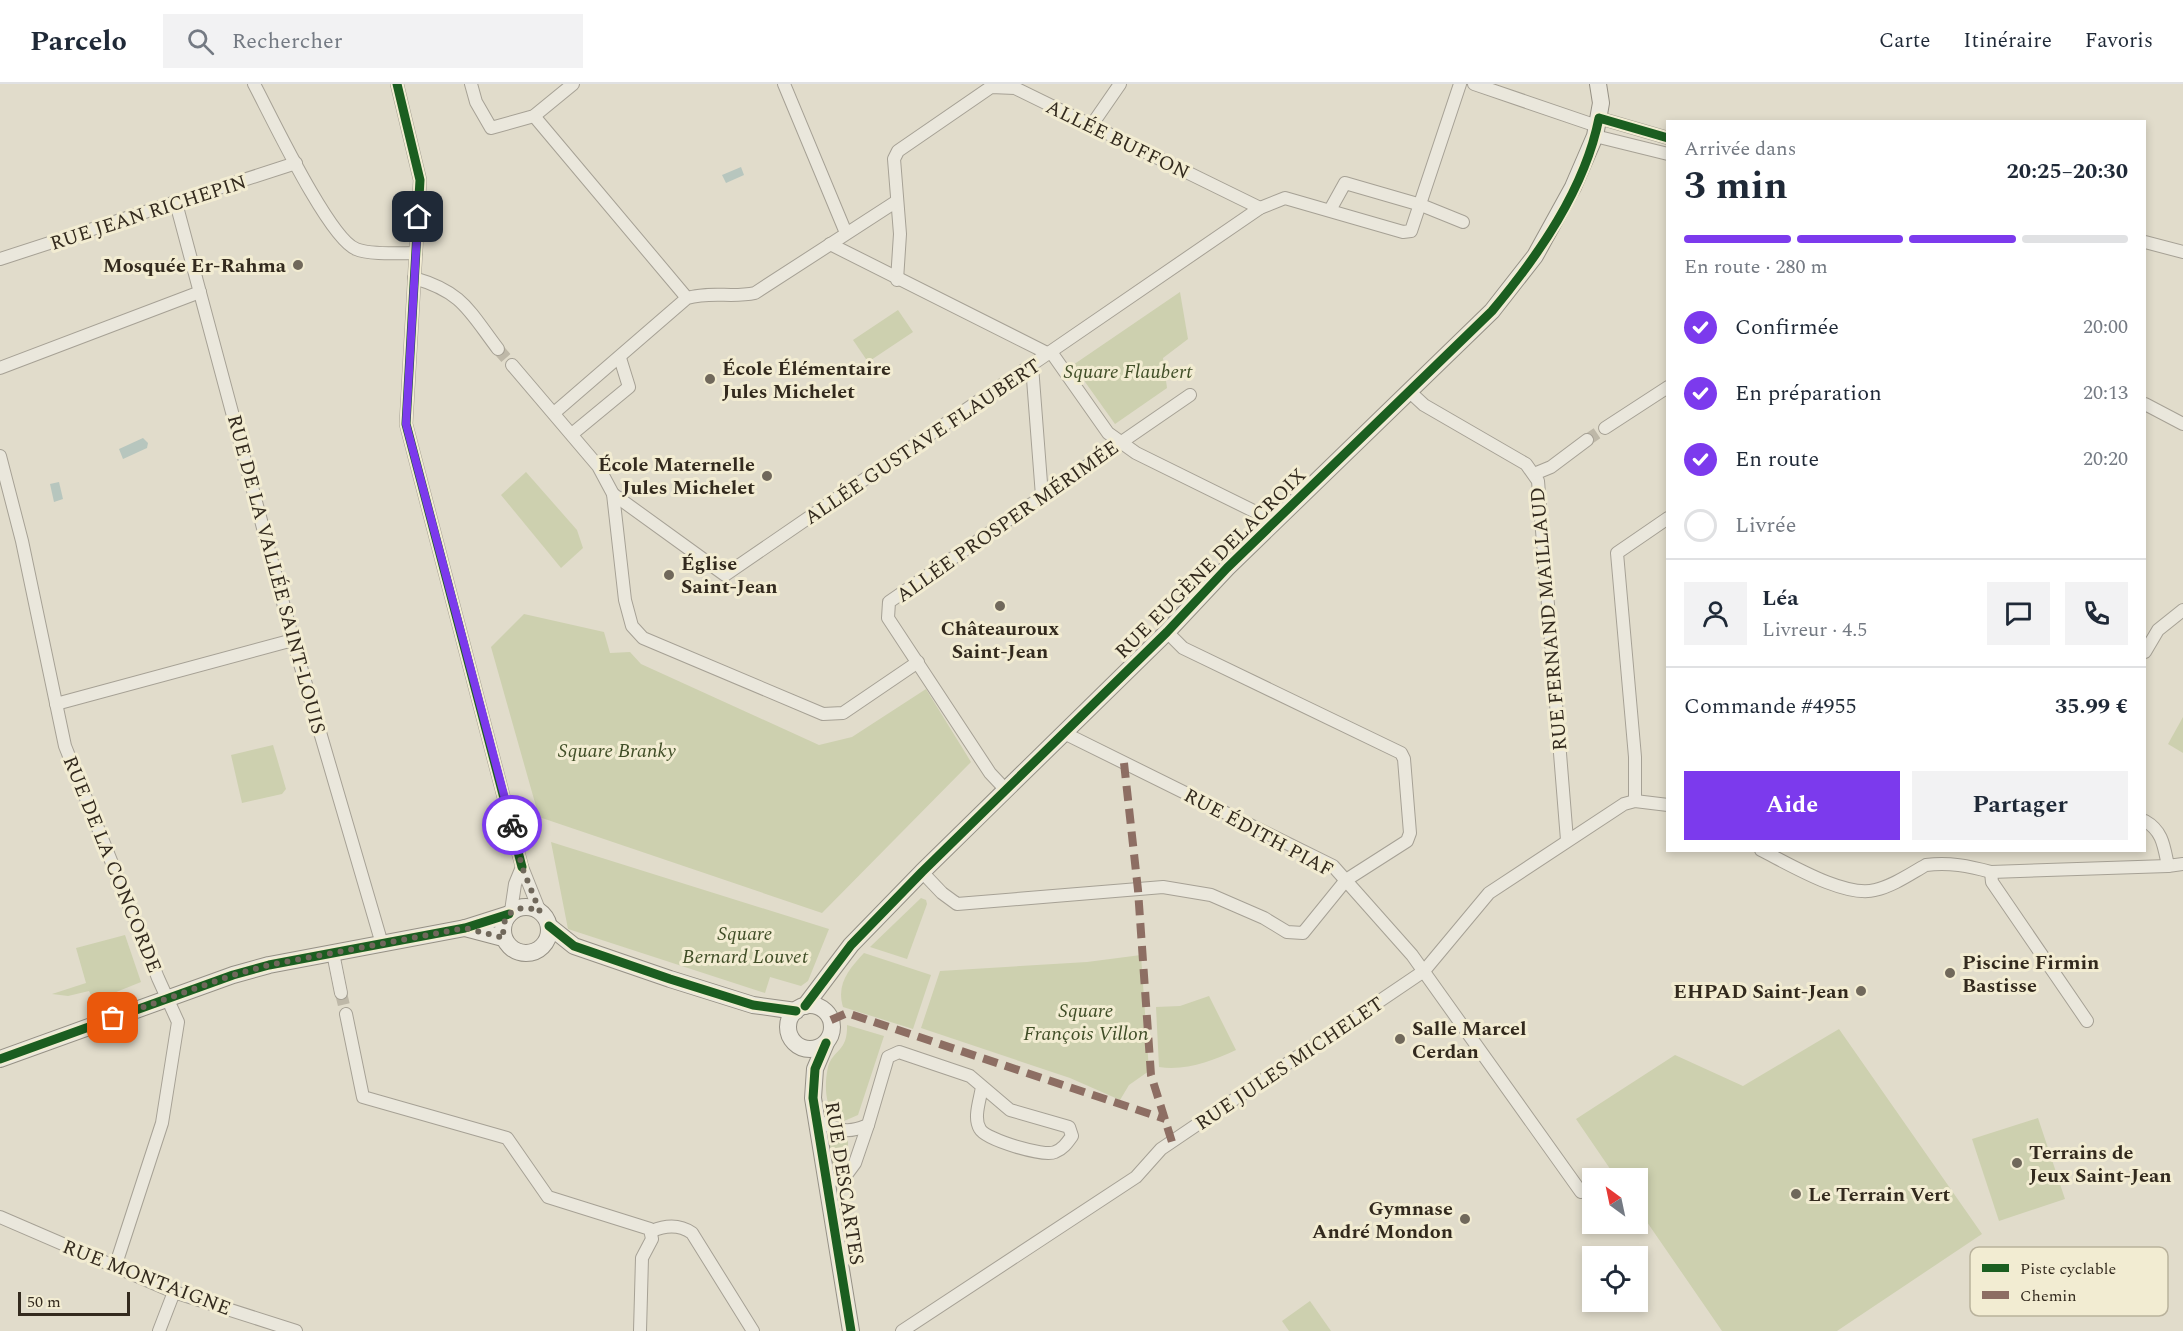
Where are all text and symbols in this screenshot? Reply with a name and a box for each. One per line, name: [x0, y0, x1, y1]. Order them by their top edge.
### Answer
search box: [163, 14, 583, 68]
text: Parcelo: [30, 20, 127, 63]
icon: search: [184, 25, 217, 58]
text: Rechercher: [232, 25, 342, 58]
text: Carte: [1879, 25, 1930, 57]
text: Itinéraire: [1963, 25, 2052, 57]
text: Favoris: [2085, 25, 2153, 57]
street label: ALLÉE BUFFON: [1041, 92, 1195, 188]
text: Arrivée dans: [1684, 134, 1796, 164]
text: 20:25–20:30: [2006, 155, 2128, 188]
text: 3 min: [1684, 157, 1788, 216]
street label: RUE JEAN RICHEPIN: [46, 167, 250, 259]
pin: [392, 191, 443, 242]
icon: home: [401, 200, 434, 233]
place label: Mosquée Er-Rahma: [103, 251, 287, 281]
text: En route · 280 m: [1684, 252, 1828, 282]
marker: Mosquée Er-Rahma: [291, 258, 305, 272]
icon: check: [1684, 311, 1717, 344]
text: Confirmée: [1735, 311, 1839, 344]
text: 20:00: [2083, 312, 2128, 342]
street label: ALLÉE GUSTAVE FLAUBERT: [798, 351, 1047, 532]
place label: École Élémentaire Jules Michelet: [722, 354, 891, 407]
park label: Square Flaubert: [1064, 357, 1193, 387]
marker: École Élémentaire Jules Michelet: [703, 372, 717, 386]
icon: check: [1684, 377, 1717, 410]
text: En préparation: [1735, 377, 1882, 410]
text: 20:13: [2083, 378, 2128, 408]
street label: RUE DE LA VALLÉE SAINT-LOUIS: [219, 411, 333, 737]
street label: ALLÉE PROSPER MÉRIMÉE: [890, 433, 1125, 610]
icon: check: [1684, 443, 1717, 476]
text: En route: [1735, 443, 1819, 476]
text: 20:20: [2083, 444, 2128, 474]
place label: École Maternelle Jules Michelet: [598, 450, 755, 503]
street label: RUE EUGÈNE DELACROIX: [1108, 461, 1313, 666]
marker: École Maternelle Jules Michelet: [760, 469, 774, 483]
street label: RUE FERNAND MAILLAUD: [1523, 486, 1575, 752]
text: Livrée: [1735, 509, 1796, 542]
place label: Église Saint-Jean: [681, 549, 778, 602]
marker: Église Saint-Jean: [662, 568, 676, 582]
button: person: [1684, 582, 1747, 645]
text: Léa: [1762, 582, 1799, 615]
button: chat: [1987, 582, 2050, 645]
button: phone: [2065, 582, 2128, 645]
marker: Châteauroux Saint-Jean: [993, 599, 1007, 613]
place label: Châteauroux Saint-Jean: [941, 614, 1059, 667]
text: Livreur · 4.5: [1762, 615, 1867, 645]
text: Commande #4955: [1684, 690, 1857, 723]
text: 35.99 €: [2055, 690, 2128, 723]
park label: Square Branky: [558, 736, 676, 766]
street label: RUE DE LA CONCORDE: [55, 751, 169, 977]
button: Aide: [1684, 771, 1900, 840]
button: Partager: [1912, 771, 2128, 840]
street label: RUE ÉDITH PIAF: [1178, 781, 1339, 885]
courier: [482, 795, 542, 855]
icon: bike: [496, 809, 529, 842]
park label: Square Bernard Louvet: [682, 919, 809, 972]
place label: Piscine Firmin Bastisse: [1962, 948, 2099, 1001]
marker: Piscine Firmin Bastisse: [1943, 966, 1957, 980]
place label: EHPAD Saint-Jean: [1673, 977, 1849, 1007]
marker: EHPAD Saint-Jean: [1854, 984, 1868, 998]
street label: RUE JULES MICHELET: [1189, 989, 1390, 1138]
pin: [87, 992, 138, 1043]
park label: Square François Villon: [1023, 996, 1149, 1049]
icon: bag: [96, 1001, 129, 1034]
place label: Salle Marcel Cerdan: [1412, 1014, 1527, 1067]
marker: Salle Marcel Cerdan: [1393, 1032, 1407, 1046]
street label: RUE DESCARTES: [816, 1099, 872, 1267]
place label: Terrains de Jeux Saint-Jean: [2029, 1138, 2172, 1191]
marker: Terrains de Jeux Saint-Jean: [2010, 1156, 2024, 1170]
north arrow: [1582, 1168, 1648, 1234]
map controls: [1582, 1168, 1648, 1312]
place label: Le Terrain Vert: [1808, 1180, 1951, 1210]
marker: Le Terrain Vert: [1789, 1187, 1803, 1201]
place label: Gymnase André Mondon: [1312, 1194, 1453, 1247]
marker: Gymnase André Mondon: [1458, 1212, 1472, 1226]
street label: RUE MONTAIGNE: [58, 1232, 235, 1324]
button: locate: [1582, 1246, 1648, 1312]
legend: [1970, 1247, 2168, 1316]
text: Piste cyclable: [2020, 1257, 2116, 1281]
text: Chemin: [2020, 1284, 2077, 1308]
scale bar: [18, 1289, 130, 1316]
text: 50 m: [27, 1290, 61, 1314]

